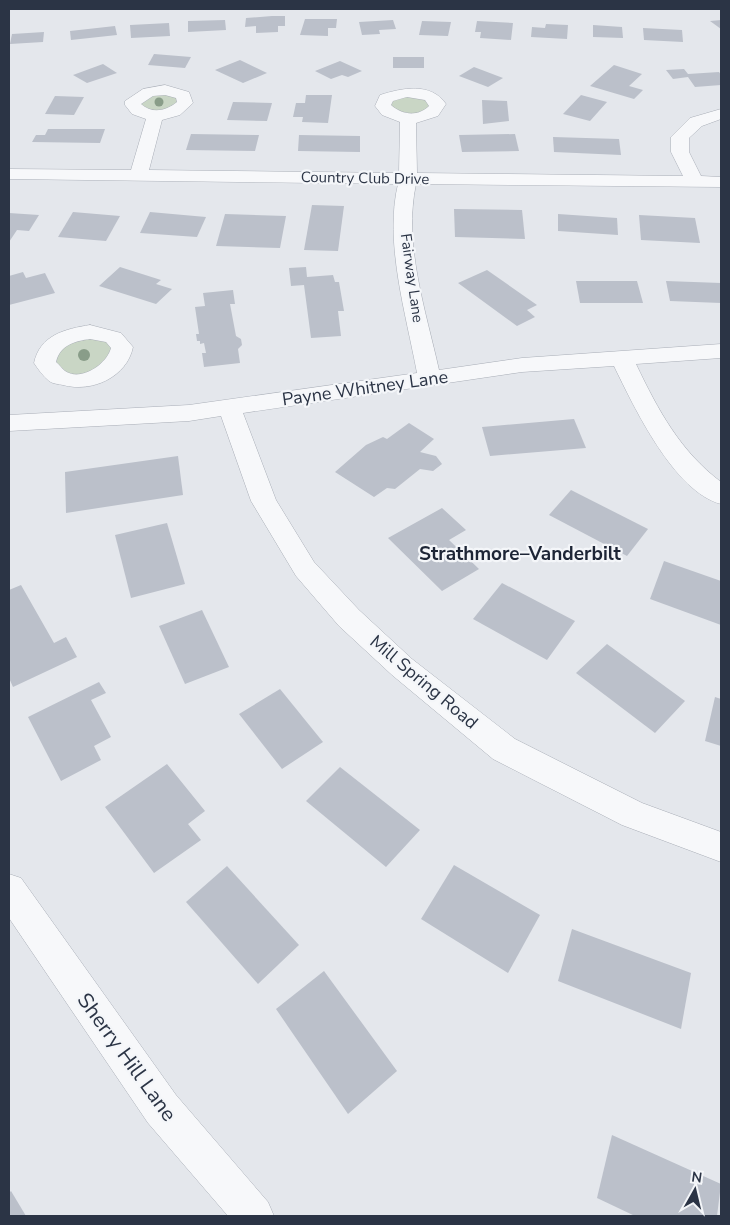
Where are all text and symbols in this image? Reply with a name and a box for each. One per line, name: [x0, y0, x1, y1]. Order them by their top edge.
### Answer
street label: Country Club Drive: [301, 167, 429, 189]
street label: Fairway Lane: [396, 232, 428, 324]
street label: Payne Whitney Lane: [280, 364, 450, 412]
district label: Strathmore–Vanderbilt: [419, 541, 622, 567]
street label: Mill Spring Road: [365, 630, 483, 734]
street label: Sherry Hill Lane: [71, 987, 183, 1127]
north arrow: [670, 1165, 720, 1215]
text: N: [690, 1167, 703, 1188]

